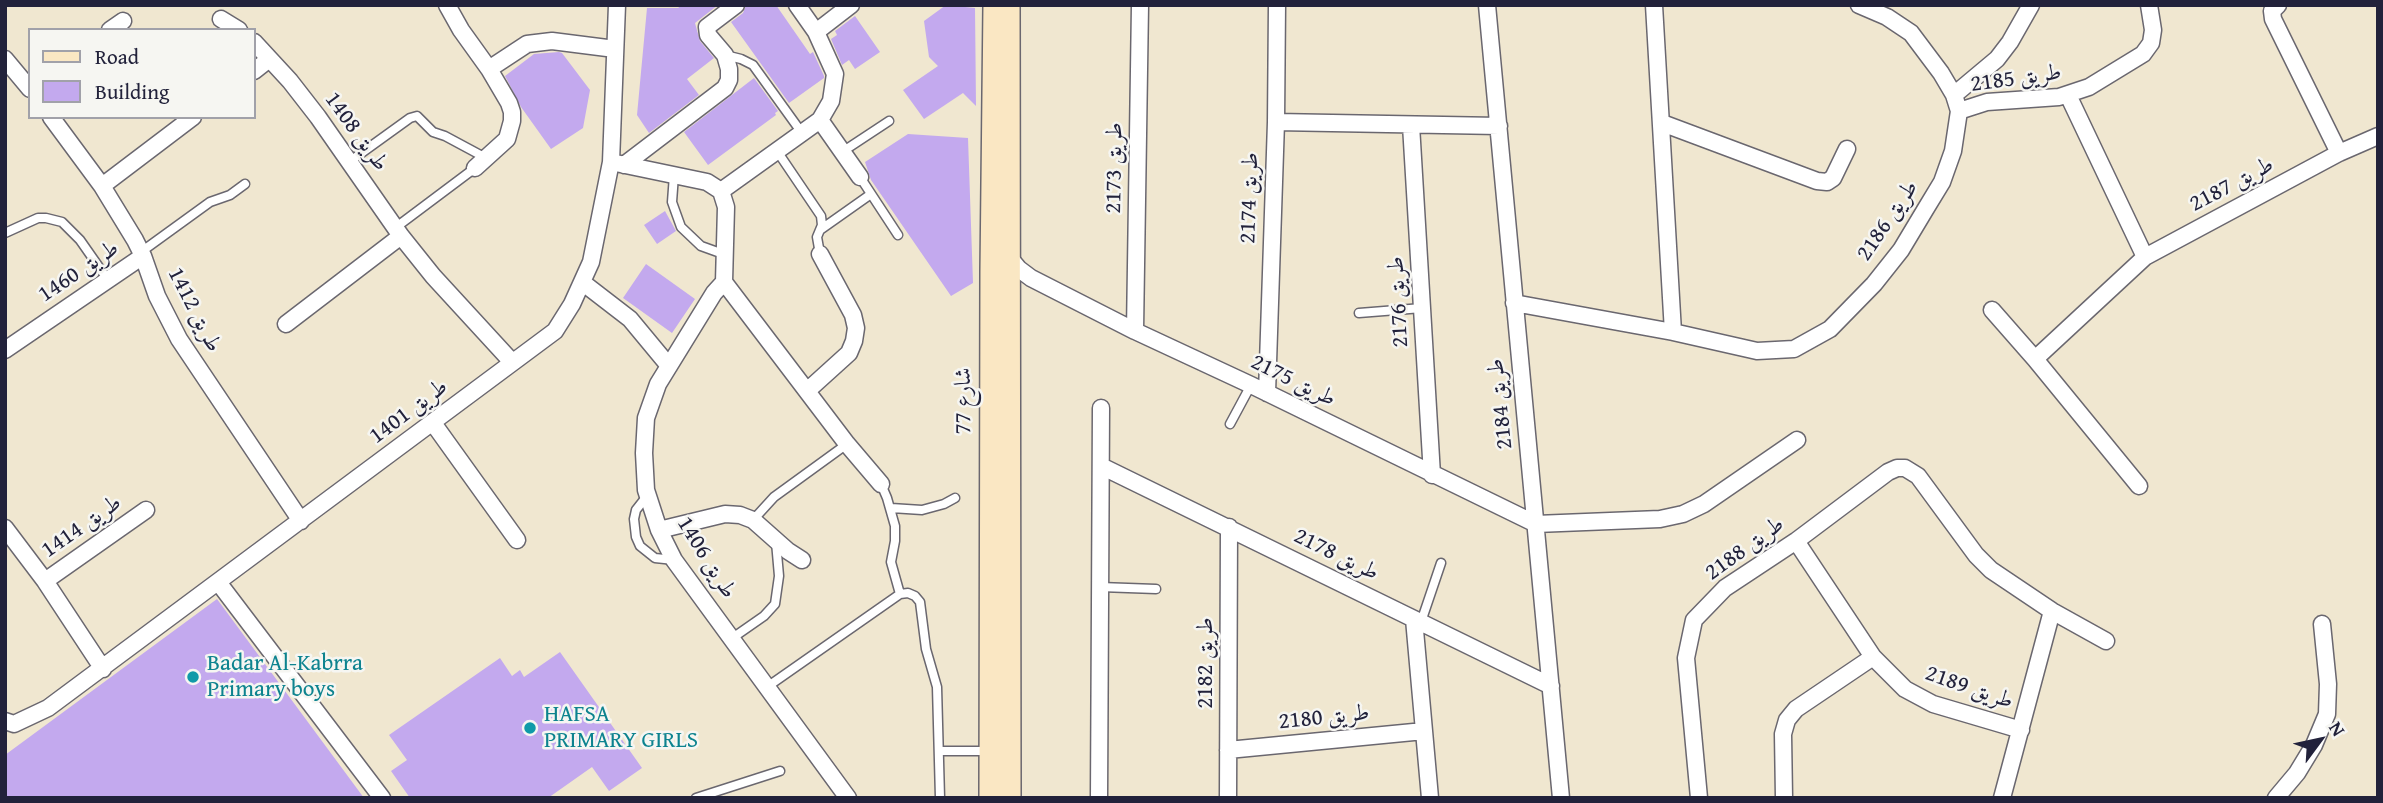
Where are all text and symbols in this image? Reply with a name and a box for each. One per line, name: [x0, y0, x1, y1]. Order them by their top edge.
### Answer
legend: [28, 28, 256, 119]
text: Road: [95, 41, 139, 72]
street label: طريق 2185: [1969, 59, 2063, 99]
text: Building: [95, 76, 169, 107]
street label: طريق 1408: [318, 87, 394, 177]
street label: طريق 2173: [1100, 122, 1130, 214]
street label: طريق 2187: [2185, 151, 2279, 219]
street label: طريق 2174: [1235, 152, 1265, 244]
street label: طريق 2186: [1851, 175, 1925, 267]
street label: طريق 1460: [33, 235, 125, 309]
street label: طريق 2176: [1383, 256, 1415, 348]
street label: طريق 1412: [161, 263, 227, 357]
street label: طريق 2175: [1246, 349, 1340, 413]
street label: طريق 2184: [1482, 357, 1520, 451]
street label: شارع 77: [950, 367, 978, 435]
street label: طريق 1401: [364, 373, 454, 451]
street label: طريق 1414: [37, 489, 127, 565]
street label: طريق 2188: [1700, 511, 1790, 587]
street label: طريق 1406: [670, 512, 742, 604]
street label: طريق 2178: [1289, 523, 1383, 587]
street label: طريق 2182: [1192, 617, 1220, 709]
place label: Badar Al-Kabrra Primary boys: [207, 650, 363, 704]
street label: طريق 2189: [1921, 660, 2017, 716]
marker: Badar Al-Kabrra Primary boys: [185, 669, 201, 685]
street label: طريق 2180: [1277, 699, 1371, 737]
place label: HAFSA PRIMARY GIRLS: [544, 701, 698, 755]
north arrow: [2285, 705, 2355, 775]
text: N: [2322, 716, 2353, 742]
marker: HAFSA PRIMARY GIRLS: [522, 720, 538, 736]

